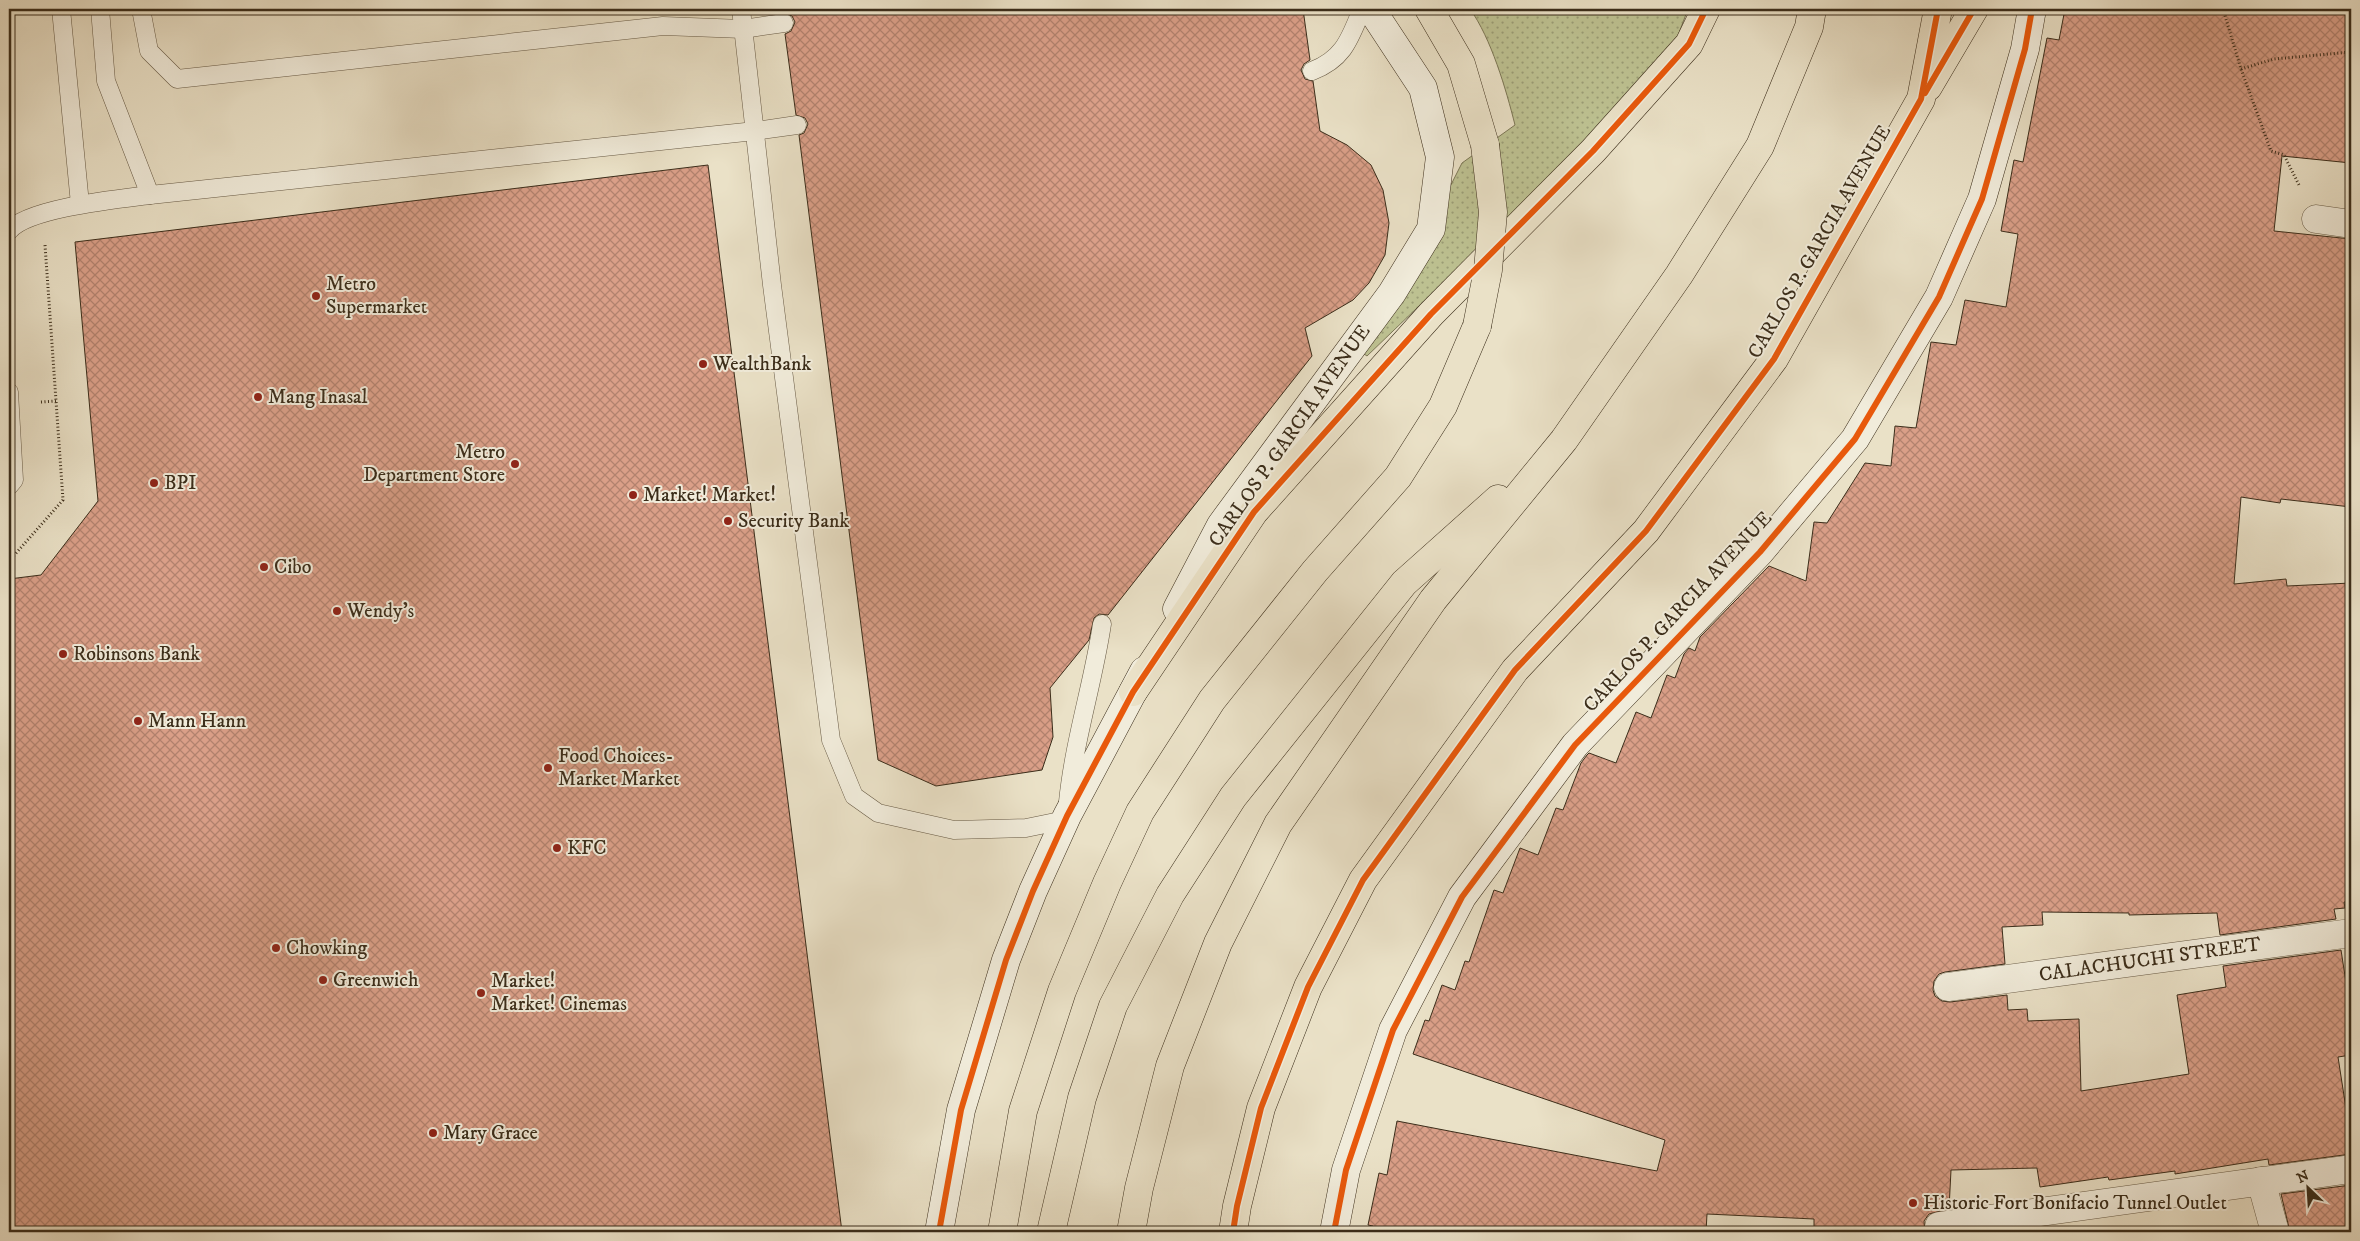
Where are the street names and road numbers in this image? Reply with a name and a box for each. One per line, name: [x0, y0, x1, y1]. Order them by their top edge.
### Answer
street label: CARLOS P. GARCIA AVENUE: [1743, 121, 1897, 363]
street label: CARLOS P. GARCIA AVENUE: [1204, 320, 1376, 552]
street label: CARLOS P. GARCIA AVENUE: [1578, 506, 1778, 718]
street label: CALACHUCHI STREET: [2037, 932, 2263, 988]

